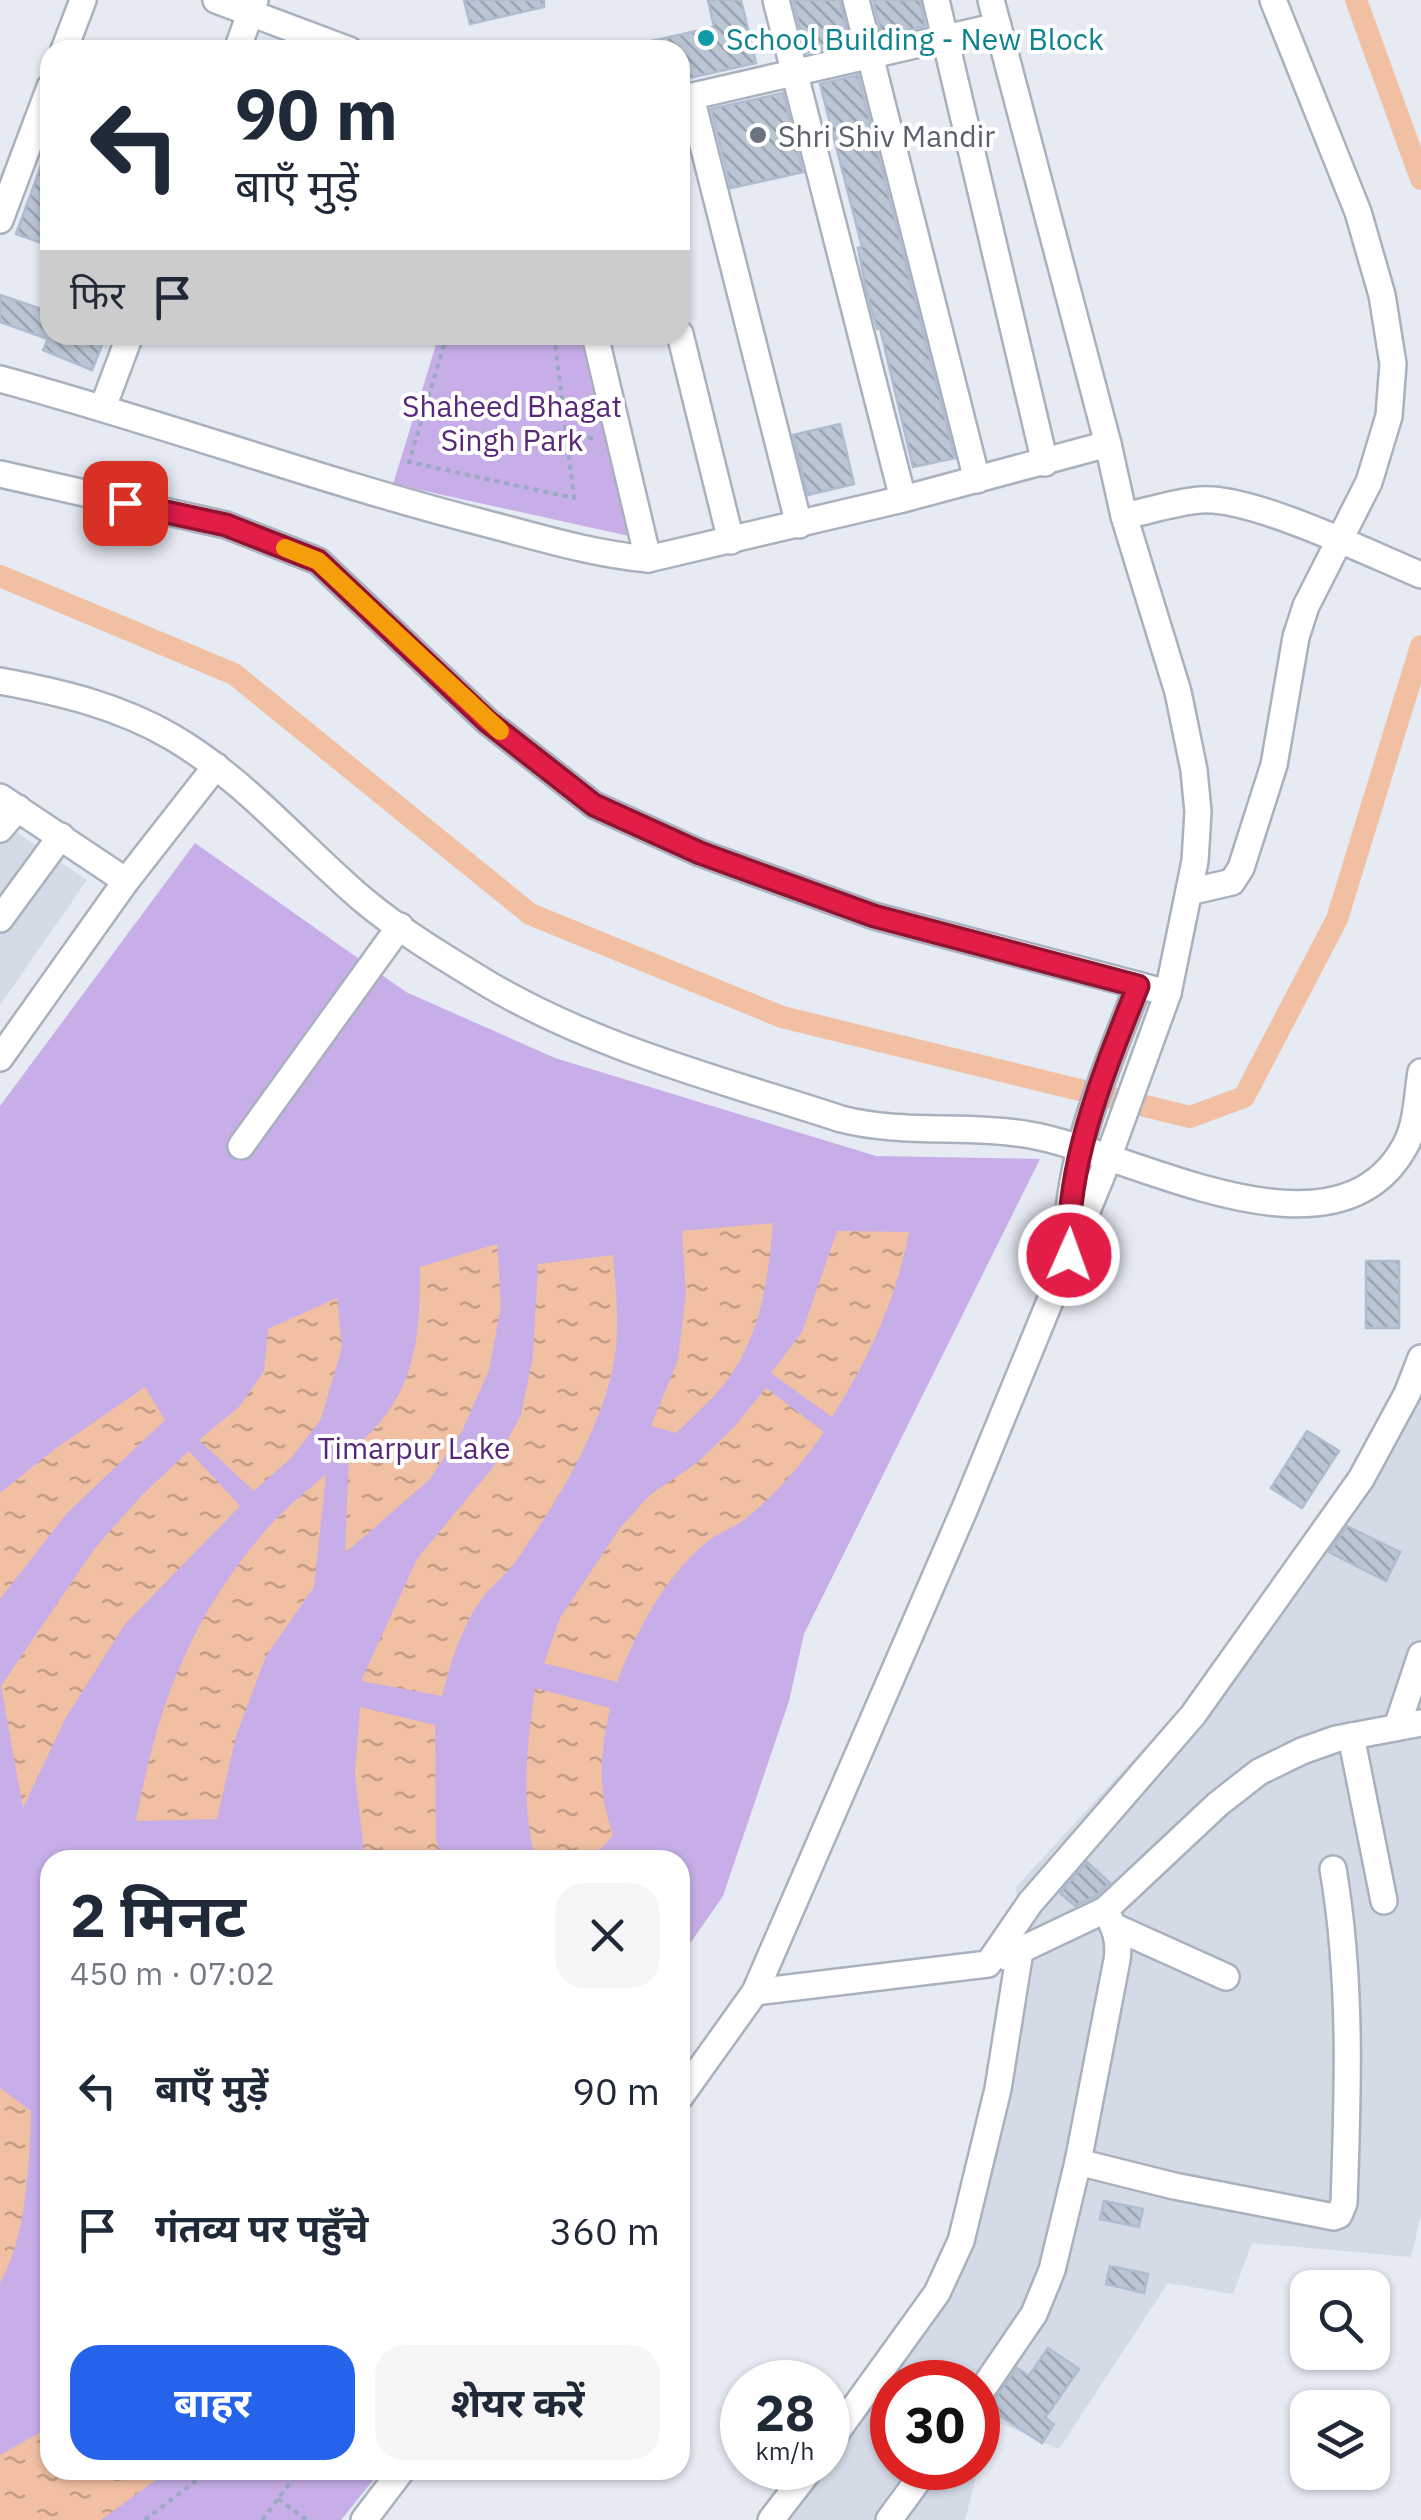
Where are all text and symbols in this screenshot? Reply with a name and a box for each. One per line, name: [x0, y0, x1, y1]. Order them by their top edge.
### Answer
place label: School Building - New Block: [726, 19, 1104, 58]
marker: School Building - New Block: [695, 27, 717, 49]
text: 90 m: [235, 68, 398, 159]
icon: left: [70, 80, 200, 210]
place label: Shri Shiv Mandir: [778, 116, 995, 155]
marker: Shri Shiv Mandir: [747, 124, 769, 146]
text: बाएँ मुड़ें: [235, 156, 359, 214]
text: फिर: [70, 270, 125, 319]
icon: arrive: [145, 270, 200, 325]
park label: Shaheed Bhagat Singh Park: [402, 386, 622, 459]
pin: [83, 461, 168, 546]
icon: arrive: [98, 476, 153, 531]
position arrow: [1017, 1203, 1121, 1307]
park label: Timarpur Lake: [317, 1428, 511, 1467]
text: 2 मिनट: [70, 1875, 246, 1954]
button: close: [555, 1883, 660, 1988]
text: 450 m · 07:02: [70, 1952, 275, 1994]
icon: left: [70, 2063, 125, 2118]
text: बाएँ मुड़ें: [155, 2063, 268, 2112]
text: 90 m: [572, 2066, 660, 2115]
icon: arrive: [70, 2203, 125, 2258]
text: गंतव्य पर पहुँचे: [155, 2203, 368, 2252]
text: 360 m: [549, 2206, 660, 2255]
map controls: [1290, 2270, 1390, 2490]
button: search: [1290, 2270, 1390, 2370]
button: बाहर: [70, 2345, 355, 2460]
button: शेयर करें: [375, 2345, 660, 2460]
speed limit sign: 30: [870, 2360, 1000, 2490]
text: 28: [755, 2380, 815, 2445]
button: layers: [1290, 2390, 1390, 2490]
text: km/h: [756, 2434, 814, 2467]

